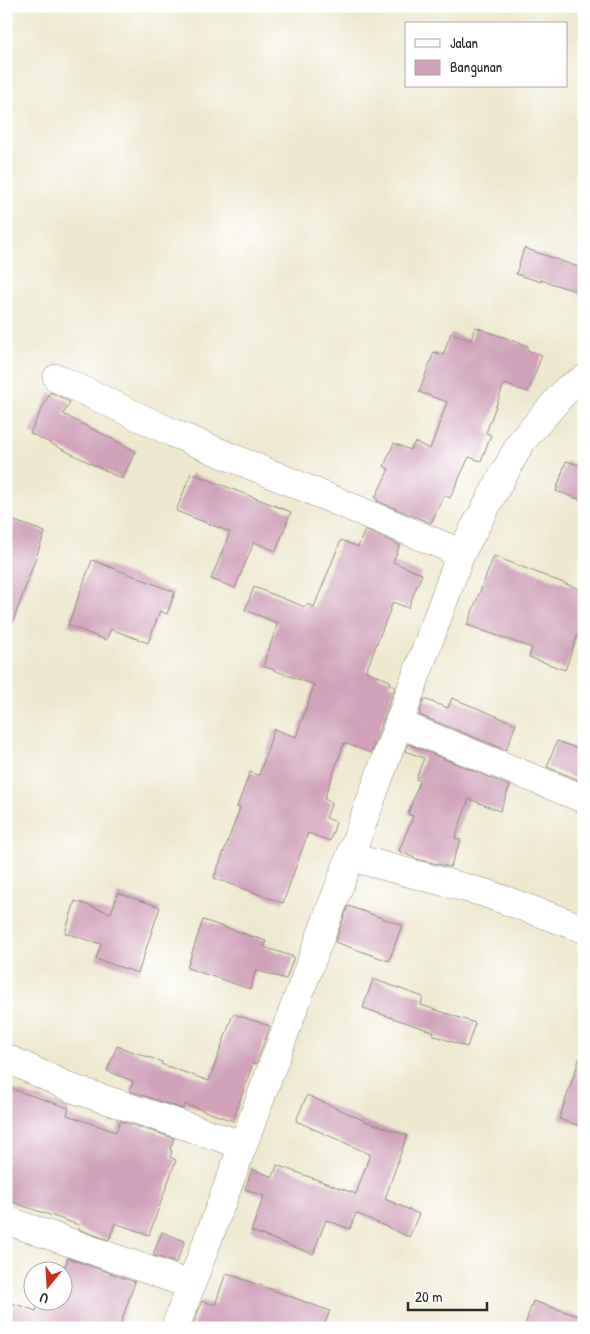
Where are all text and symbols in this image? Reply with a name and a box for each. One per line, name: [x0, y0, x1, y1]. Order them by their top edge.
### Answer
legend: [405, 22, 568, 88]
text: Jalan: [450, 32, 478, 53]
text: Bangunan: [450, 56, 503, 77]
north arrow: [22, 1262, 72, 1312]
scale bar: [408, 1279, 486, 1311]
text: 20 m: [415, 1286, 442, 1307]
text: U: [37, 1289, 50, 1309]

